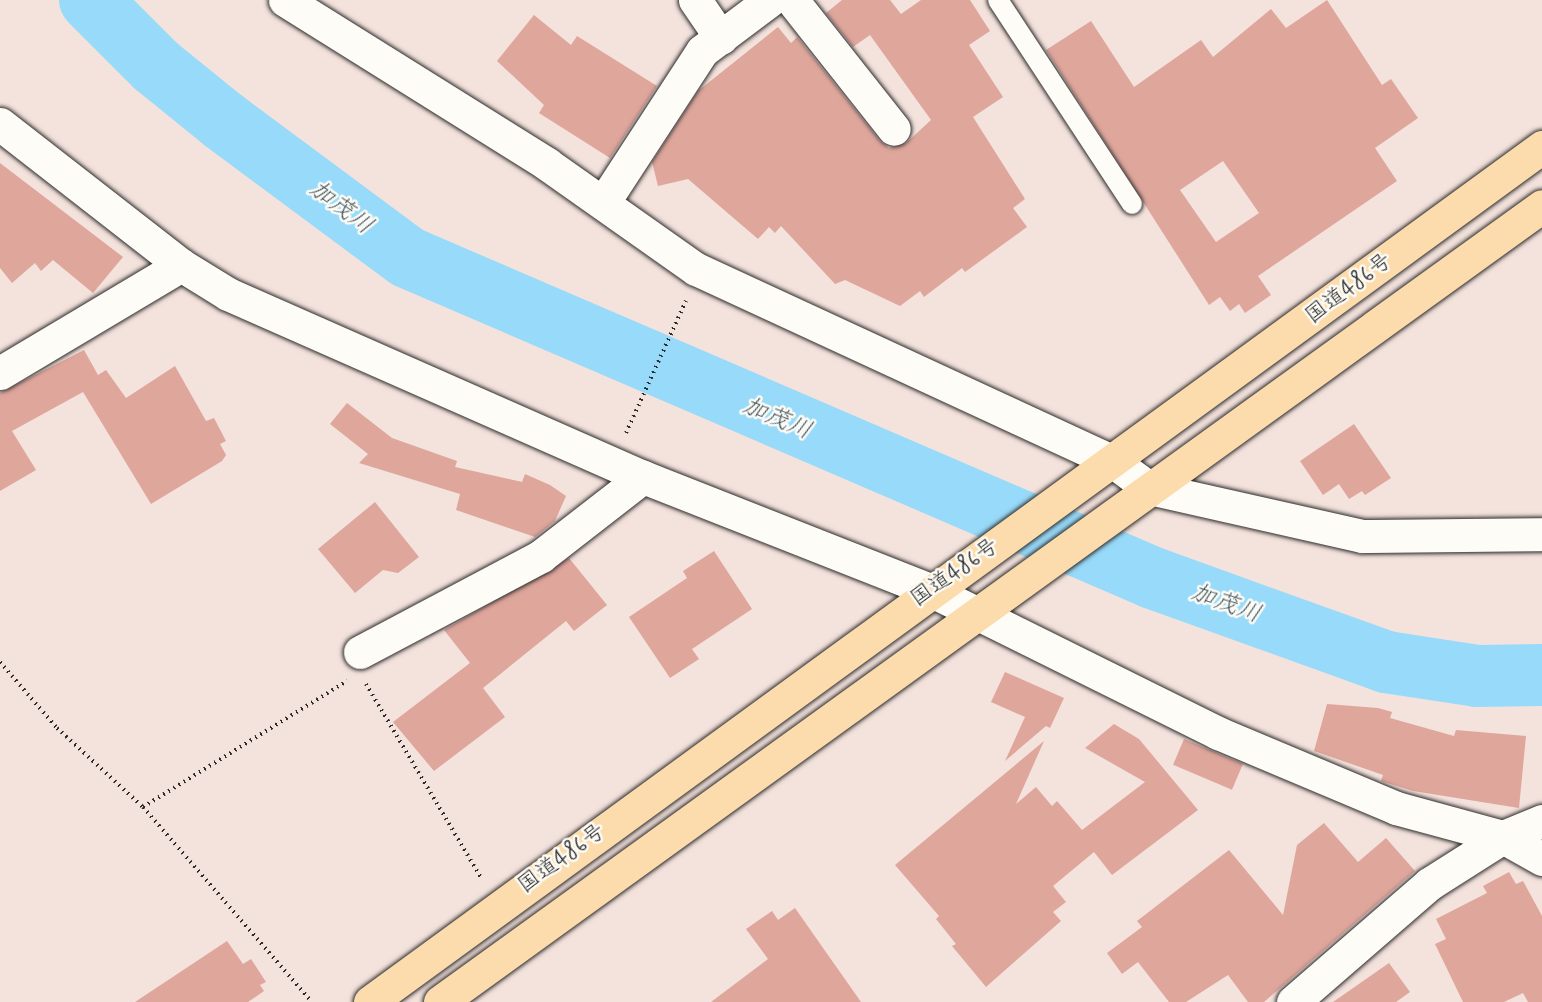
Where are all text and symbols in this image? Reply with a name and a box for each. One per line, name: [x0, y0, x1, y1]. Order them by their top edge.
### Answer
water label: 加茂川: [304, 175, 378, 241]
street label: 国道486号: [1301, 248, 1397, 330]
water label: 加茂川: [738, 392, 816, 446]
street label: 国道486号: [906, 533, 1004, 613]
water label: 加茂川: [1187, 578, 1265, 630]
street label: 国道486号: [513, 819, 611, 899]

